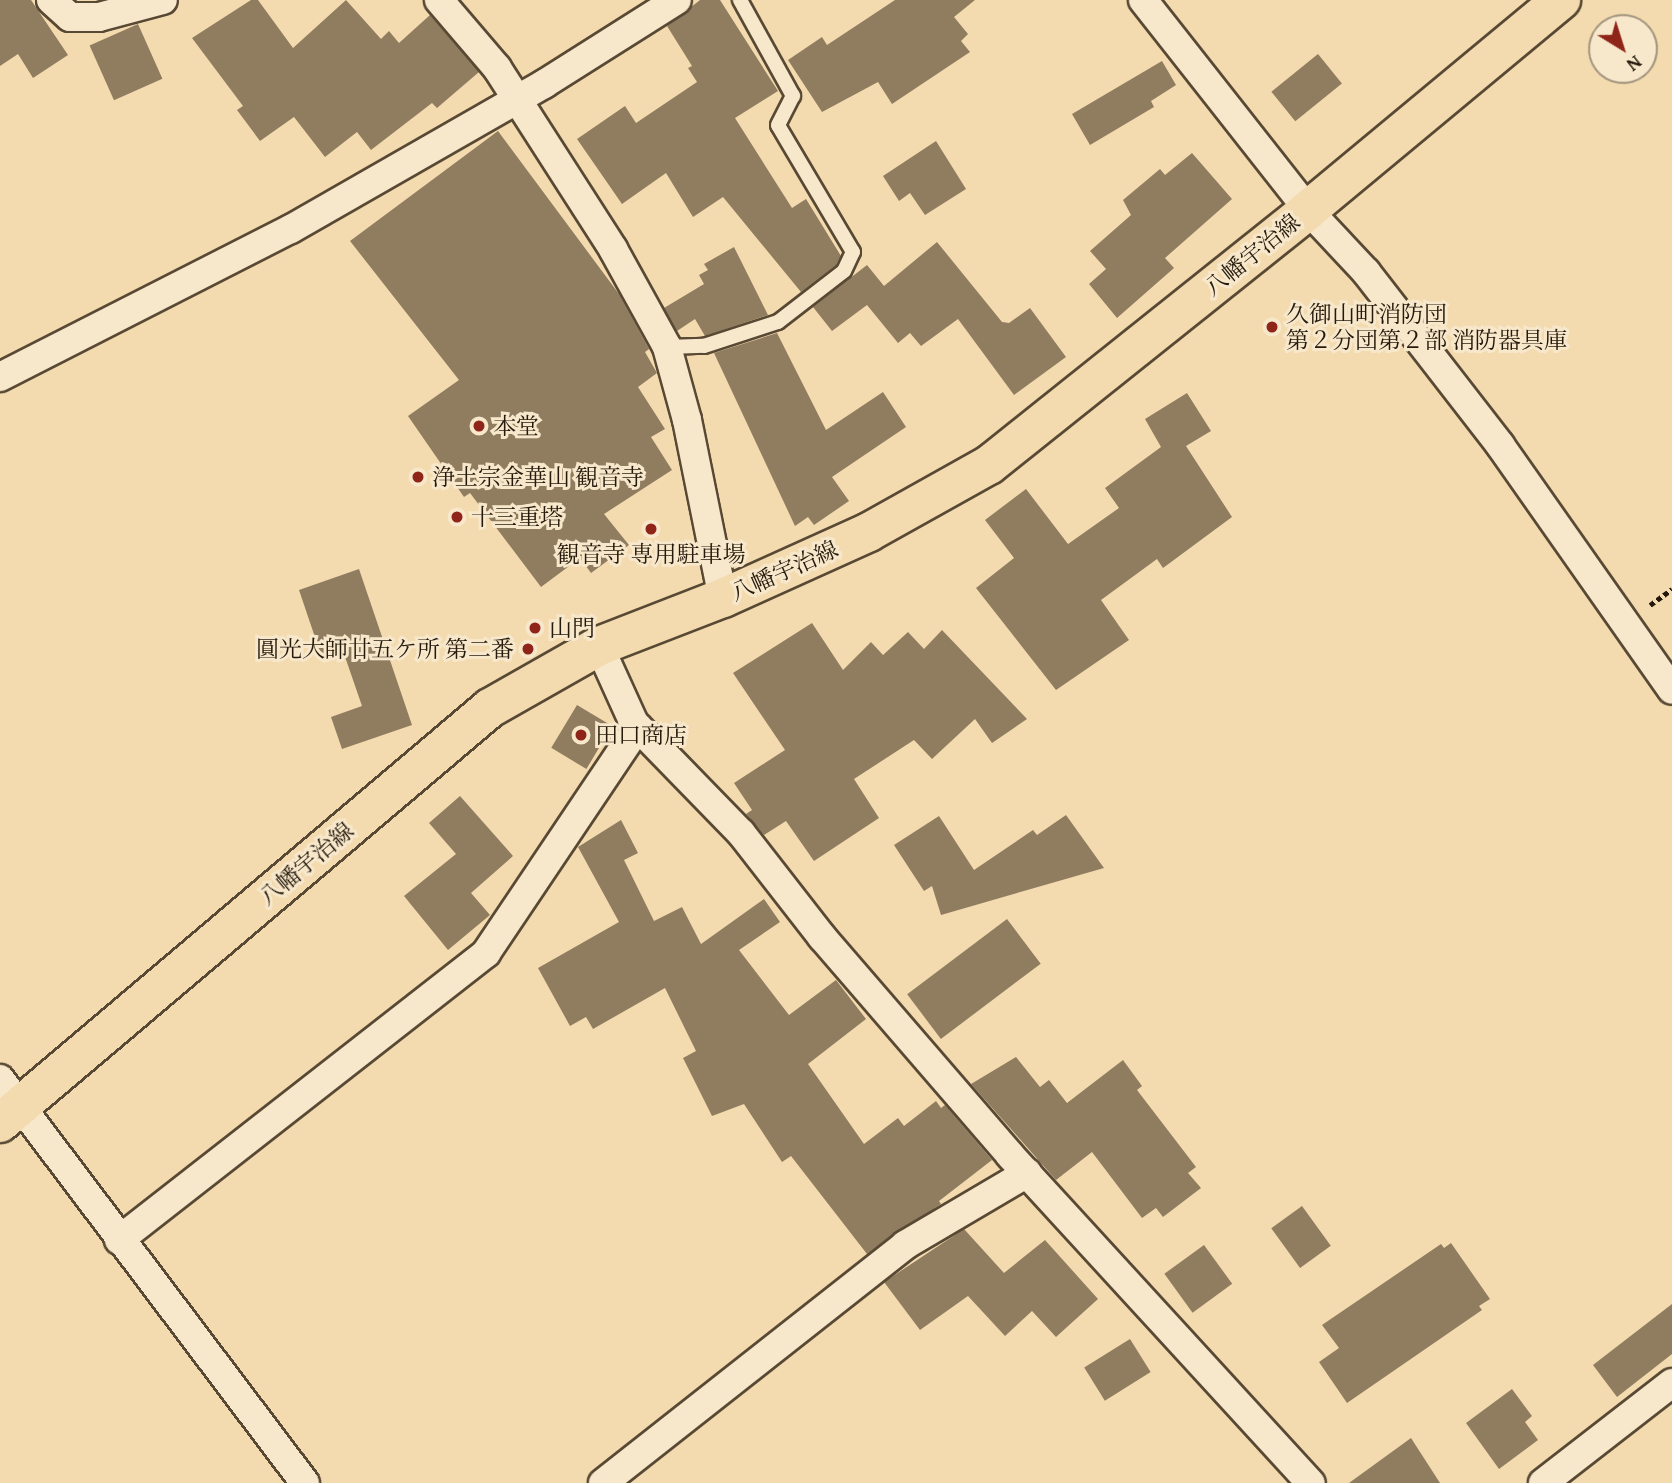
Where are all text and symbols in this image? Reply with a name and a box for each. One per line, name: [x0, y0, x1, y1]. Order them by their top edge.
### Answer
north arrow: [1588, 14, 1658, 84]
text: N: [1621, 49, 1648, 79]
street label: 八幡宇治線: [1199, 208, 1305, 302]
place label: 久御山町消防団 第２分団第２部 消防器具庫: [1286, 300, 1567, 354]
marker: 久御山町消防団 第２分団第２部 消防器具庫: [1264, 319, 1280, 335]
place label: 本堂: [493, 412, 539, 440]
marker: 本堂: [471, 418, 487, 434]
place label: 浄土宗金華山 観音寺: [432, 463, 644, 491]
marker: 浄土宗金華山 観音寺: [410, 469, 426, 485]
place label: 十三重塔: [471, 503, 563, 531]
marker: 十三重塔: [449, 509, 465, 525]
marker: 観音寺 専用駐車場: [643, 521, 659, 537]
street label: 八幡宇治線: [726, 535, 842, 607]
place label: 観音寺 専用駐車場: [556, 540, 746, 568]
place label: 山門: [549, 614, 595, 642]
marker: 山門: [527, 620, 543, 636]
place label: 圓光大師廿五ケ所 第二番: [256, 635, 514, 663]
marker: 圓光大師廿五ケ所 第二番: [520, 641, 536, 657]
place label: 田口商店: [595, 721, 687, 749]
marker: 田口商店: [573, 727, 589, 743]
street label: 八幡宇治線: [253, 816, 359, 912]

